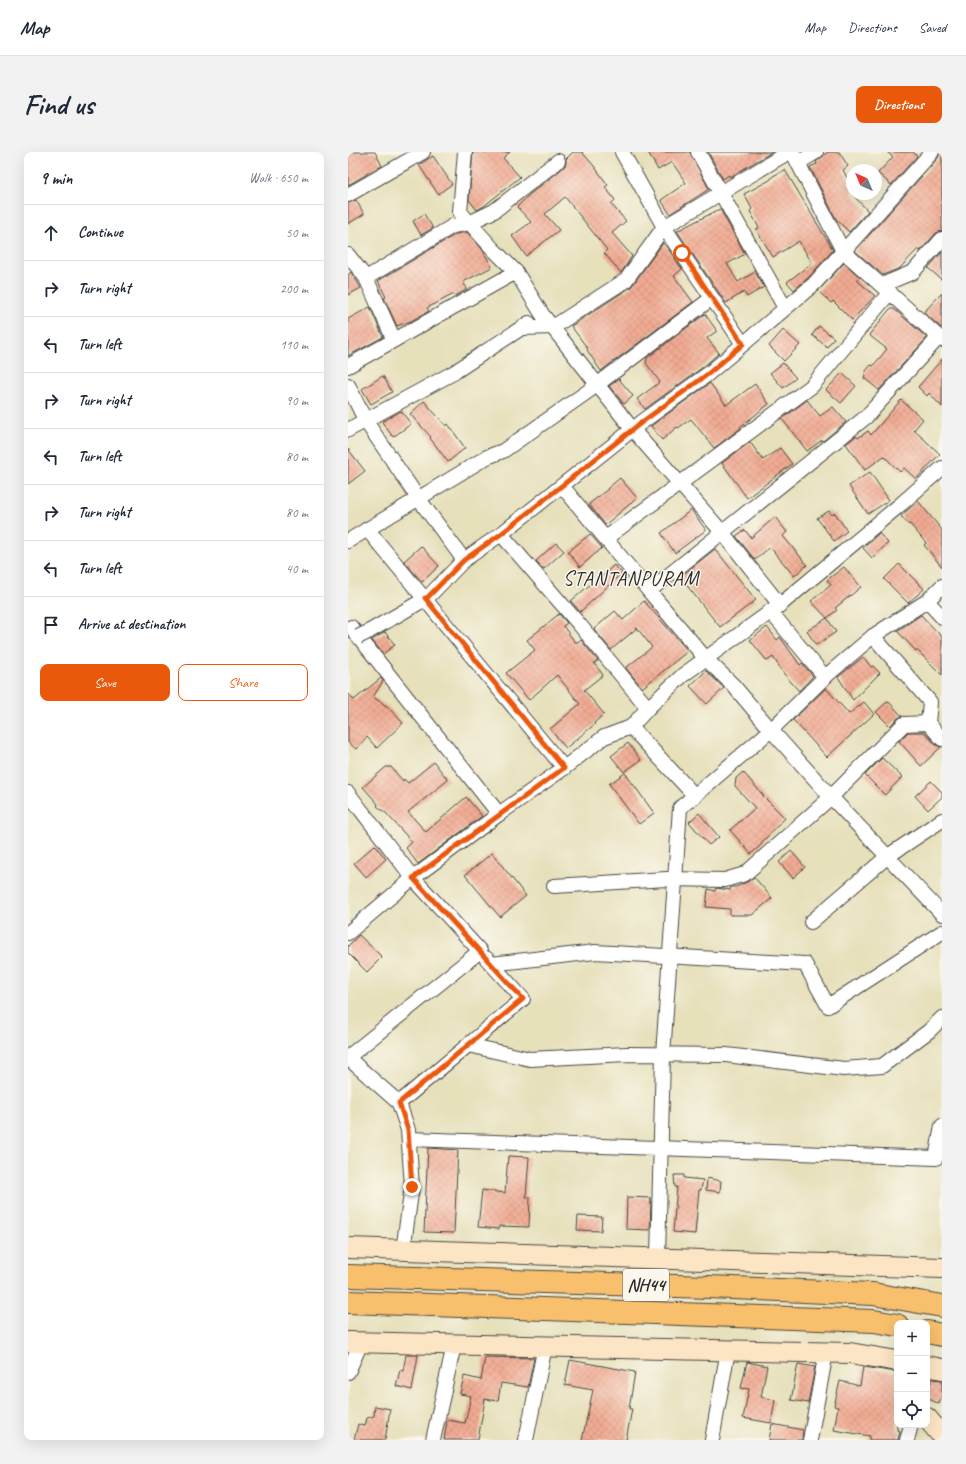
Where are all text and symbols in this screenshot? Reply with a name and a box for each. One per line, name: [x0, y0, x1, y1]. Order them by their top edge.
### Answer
text: Map: [20, 16, 50, 40]
text: Map: [805, 19, 826, 36]
text: Directions: [848, 19, 897, 36]
text: Saved: [919, 19, 946, 36]
button: Directions: [856, 86, 942, 123]
text: Find us: [24, 87, 94, 122]
north arrow: [846, 164, 882, 200]
text: 9 min: [40, 168, 72, 189]
text: Walk · 650 m: [249, 170, 308, 186]
icon: ahead: [40, 222, 62, 244]
text: Continue: [78, 223, 123, 242]
text: 50 m: [286, 225, 308, 241]
route start: [673, 244, 691, 262]
icon: right: [40, 278, 62, 300]
text: Turn right: [78, 279, 131, 298]
text: 200 m: [280, 281, 308, 297]
icon: left: [40, 334, 62, 356]
text: Turn left: [78, 335, 121, 354]
text: 110 m: [280, 337, 308, 353]
icon: right: [40, 390, 62, 412]
text: Turn right: [78, 391, 131, 410]
text: 90 m: [286, 393, 308, 409]
icon: left: [40, 446, 62, 468]
text: Turn left: [78, 447, 121, 466]
text: 80 m: [286, 449, 308, 465]
icon: right: [40, 502, 62, 524]
text: Turn right: [78, 503, 131, 522]
text: 80 m: [286, 505, 308, 521]
icon: left: [40, 558, 62, 580]
text: Turn left: [78, 559, 121, 578]
text: 40 m: [286, 561, 308, 577]
district label: STANTANPURAM: [563, 566, 700, 591]
icon: arrive: [40, 614, 62, 636]
text: Arrive at destination: [78, 615, 185, 634]
button: Save: [40, 664, 170, 701]
button: Share: [178, 664, 308, 701]
route end: [403, 1178, 421, 1196]
road number: NH44: [623, 1269, 669, 1301]
map controls: [894, 1320, 930, 1428]
button: +: [894, 1320, 930, 1356]
button: −: [894, 1356, 930, 1392]
button: locate: [894, 1392, 930, 1428]

